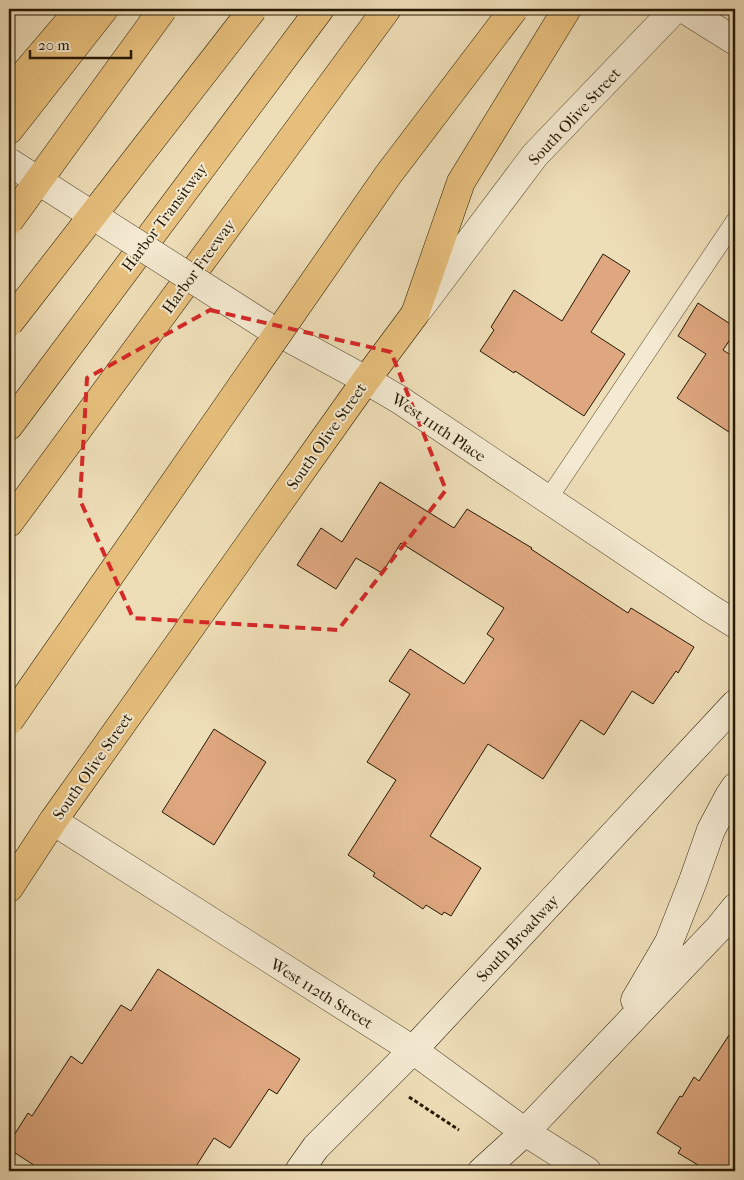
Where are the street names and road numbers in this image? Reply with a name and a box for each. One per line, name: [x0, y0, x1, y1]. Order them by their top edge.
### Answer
street label: South Olive Street: [524, 64, 625, 169]
street label: Harbor Transitway: [118, 159, 211, 275]
street label: Harbor Freeway: [158, 215, 239, 317]
street label: South Olive Street: [282, 379, 371, 493]
street label: West 111th Place: [387, 388, 489, 466]
street label: South Olive Street: [48, 709, 137, 823]
street label: South Broadway: [472, 891, 563, 986]
street label: West 112th Street: [266, 954, 377, 1033]

